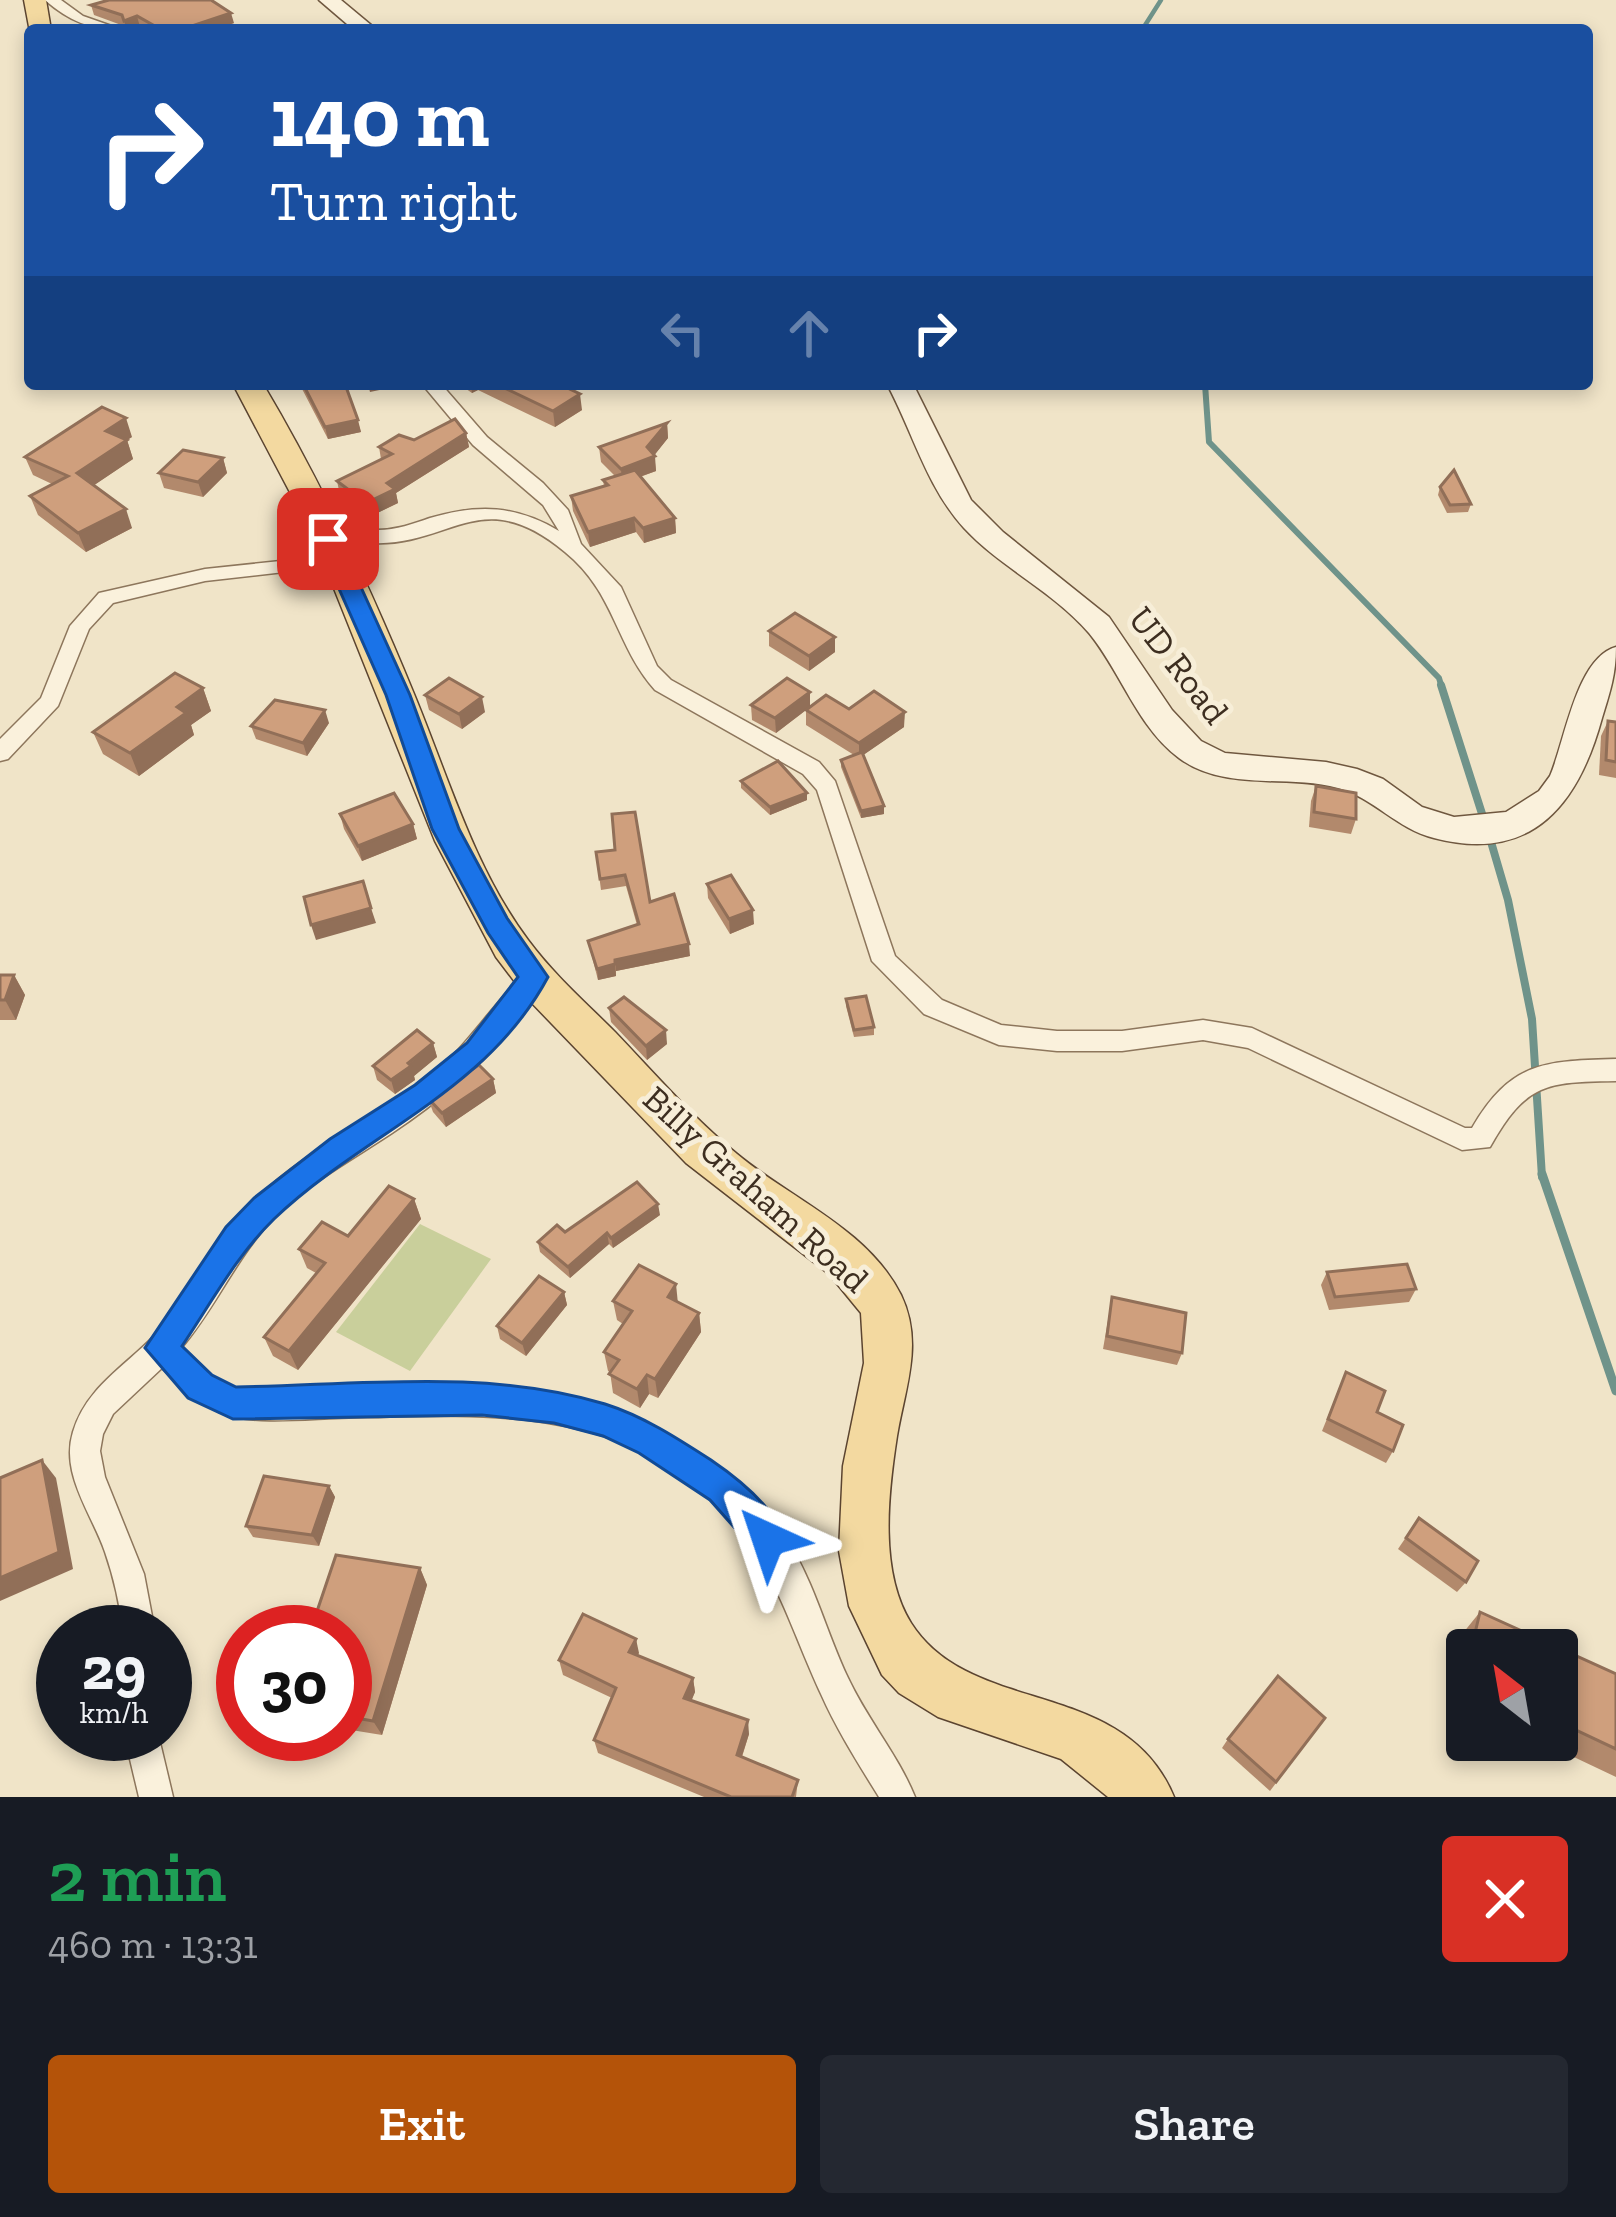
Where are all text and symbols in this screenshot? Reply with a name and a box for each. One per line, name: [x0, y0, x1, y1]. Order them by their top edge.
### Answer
text: 140 m: [270, 67, 490, 168]
icon: right: [72, 72, 228, 228]
text: Turn right: [270, 169, 517, 234]
icon: left: [650, 300, 716, 366]
icon: ahead: [776, 300, 842, 366]
icon: right: [902, 300, 968, 366]
pin: [277, 488, 379, 590]
icon: arrive: [295, 506, 361, 572]
street label: UD Road: [1120, 598, 1238, 732]
street label: Billy Graham Road: [635, 1077, 877, 1301]
position arrow: [705, 1476, 831, 1602]
speed limit sign: 30: [216, 1605, 372, 1761]
north arrow: [1446, 1629, 1578, 1761]
map controls: [1446, 1629, 1578, 1761]
text: 29: [82, 1632, 146, 1704]
text: km/h: [80, 1695, 148, 1731]
text: 2 min: [48, 1833, 227, 1919]
button: close: [1442, 1836, 1568, 1962]
text: 460 m · 13:31: [48, 1921, 258, 1968]
button: Exit: [48, 2055, 796, 2193]
button: Share: [820, 2055, 1568, 2193]

